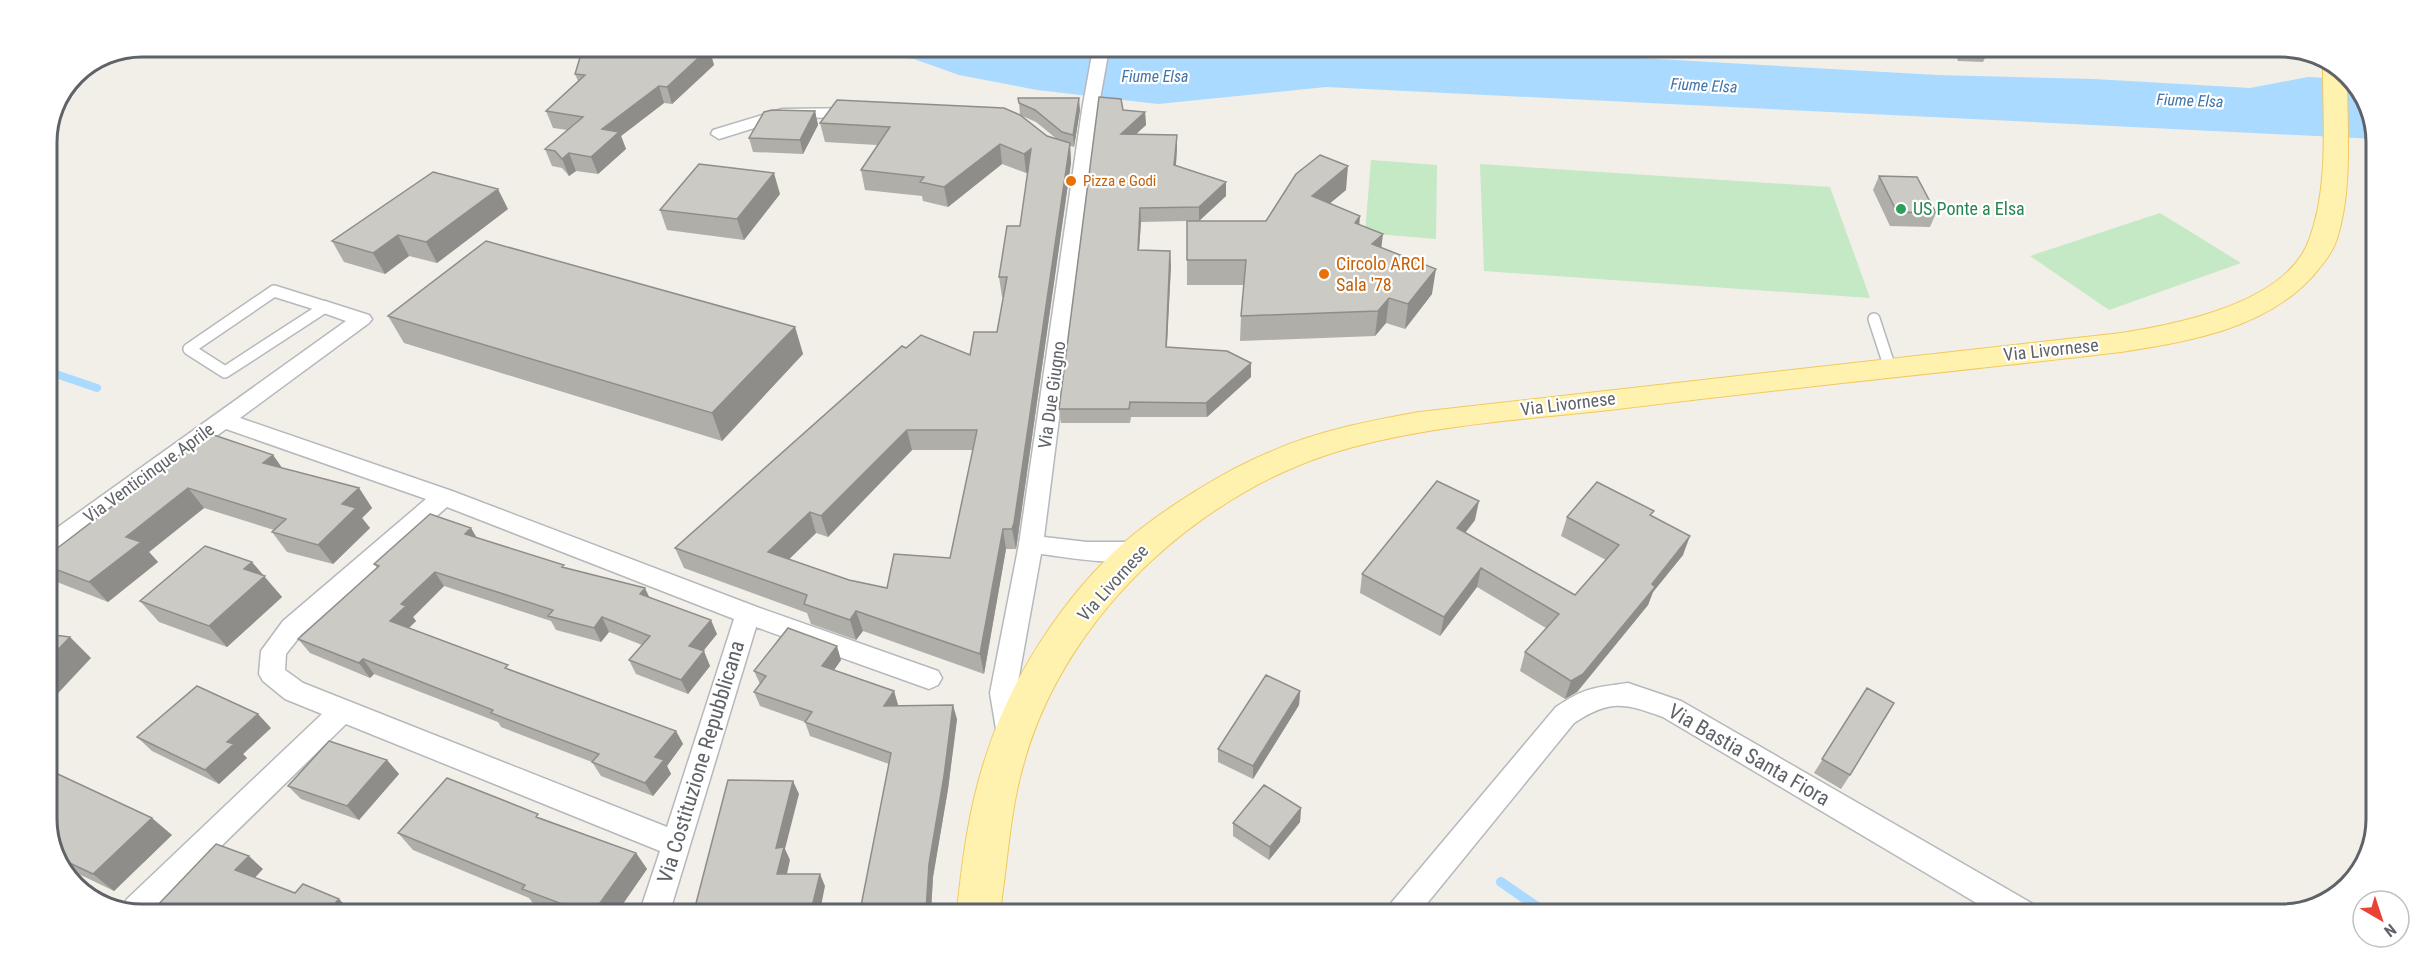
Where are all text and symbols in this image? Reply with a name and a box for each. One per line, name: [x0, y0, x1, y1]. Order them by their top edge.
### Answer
water label: Fiume Elsa: [1122, 67, 1188, 86]
water label: Fiume Elsa: [1670, 74, 1738, 97]
water label: Fiume Elsa: [2156, 90, 2224, 111]
place label: Pizza e Godi: [1083, 172, 1156, 190]
marker: Pizza e Godi: [1064, 174, 1078, 188]
place label: US Ponte a Elsa: [1913, 198, 2025, 219]
marker: US Ponte a Elsa: [1894, 202, 1908, 216]
place label: Circolo ARCI Sala '78: [1336, 253, 1425, 295]
marker: Circolo ARCI Sala '78: [1317, 267, 1331, 281]
street label: Via Livornese: [2002, 334, 2100, 365]
street label: Via Due Giugno: [1034, 340, 1069, 450]
street label: Via Livornese: [1519, 387, 1617, 420]
street label: Via Venticinque Aprile: [79, 418, 218, 527]
street label: Via Livornese: [1073, 540, 1152, 625]
street label: Via Costituzione Repubblicana: [653, 638, 749, 886]
street label: Via Bastia Santa Fiora: [1664, 699, 1834, 811]
north arrow: [2351, 889, 2411, 949]
text: N: [2380, 920, 2400, 941]

